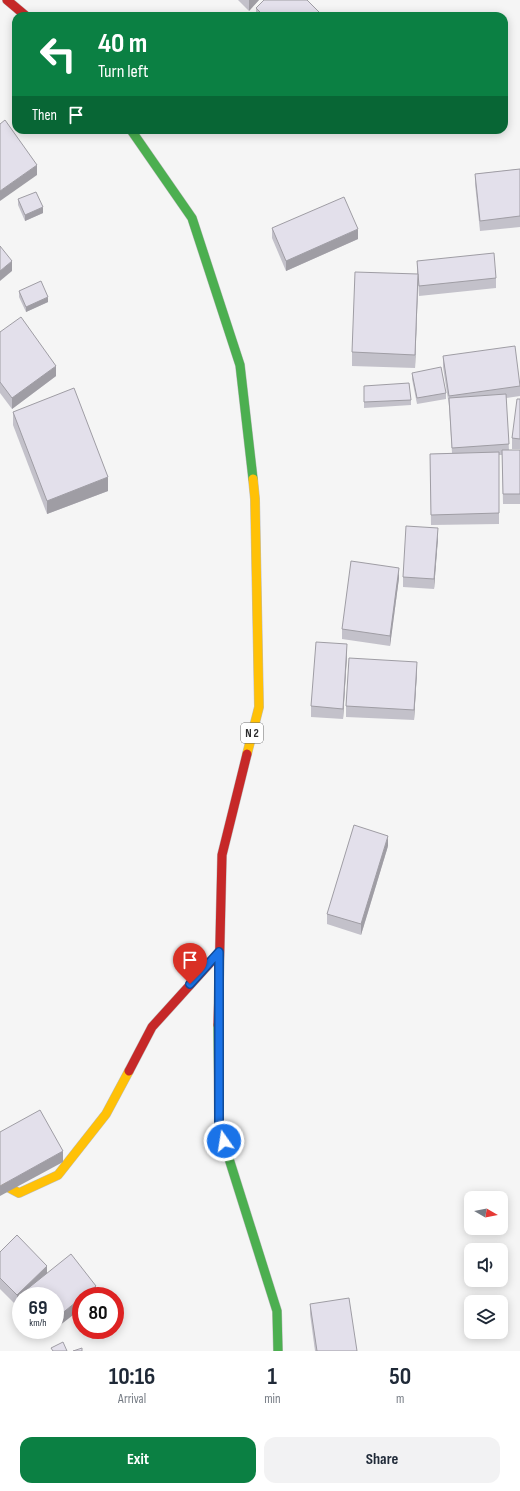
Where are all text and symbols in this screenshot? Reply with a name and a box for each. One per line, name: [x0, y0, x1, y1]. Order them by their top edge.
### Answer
text: 40 m: [98, 27, 147, 60]
icon: left: [32, 28, 84, 80]
text: Turn left: [98, 61, 149, 82]
icon: arrive: [65, 104, 87, 126]
text: Then: [32, 106, 57, 125]
road number: N 2: [241, 723, 263, 743]
pin: [173, 943, 207, 984]
icon: arrive: [179, 949, 201, 971]
position arrow: [203, 1120, 245, 1162]
north arrow: [464, 1191, 508, 1235]
map controls: [464, 1191, 508, 1339]
button: sound: [464, 1243, 508, 1287]
speed limit sign: 80: [72, 1287, 124, 1339]
button: layers: [464, 1295, 508, 1339]
text: 69: [29, 1296, 47, 1320]
text: km/h: [29, 1317, 47, 1329]
text: 10:16: [109, 1362, 155, 1391]
text: 1: [268, 1362, 277, 1391]
text: 50: [389, 1362, 411, 1391]
text: Arrival: [118, 1391, 146, 1407]
text: min: [264, 1391, 280, 1407]
text: m: [396, 1391, 404, 1407]
button: Exit: [20, 1437, 256, 1483]
button: Share: [264, 1437, 500, 1483]

